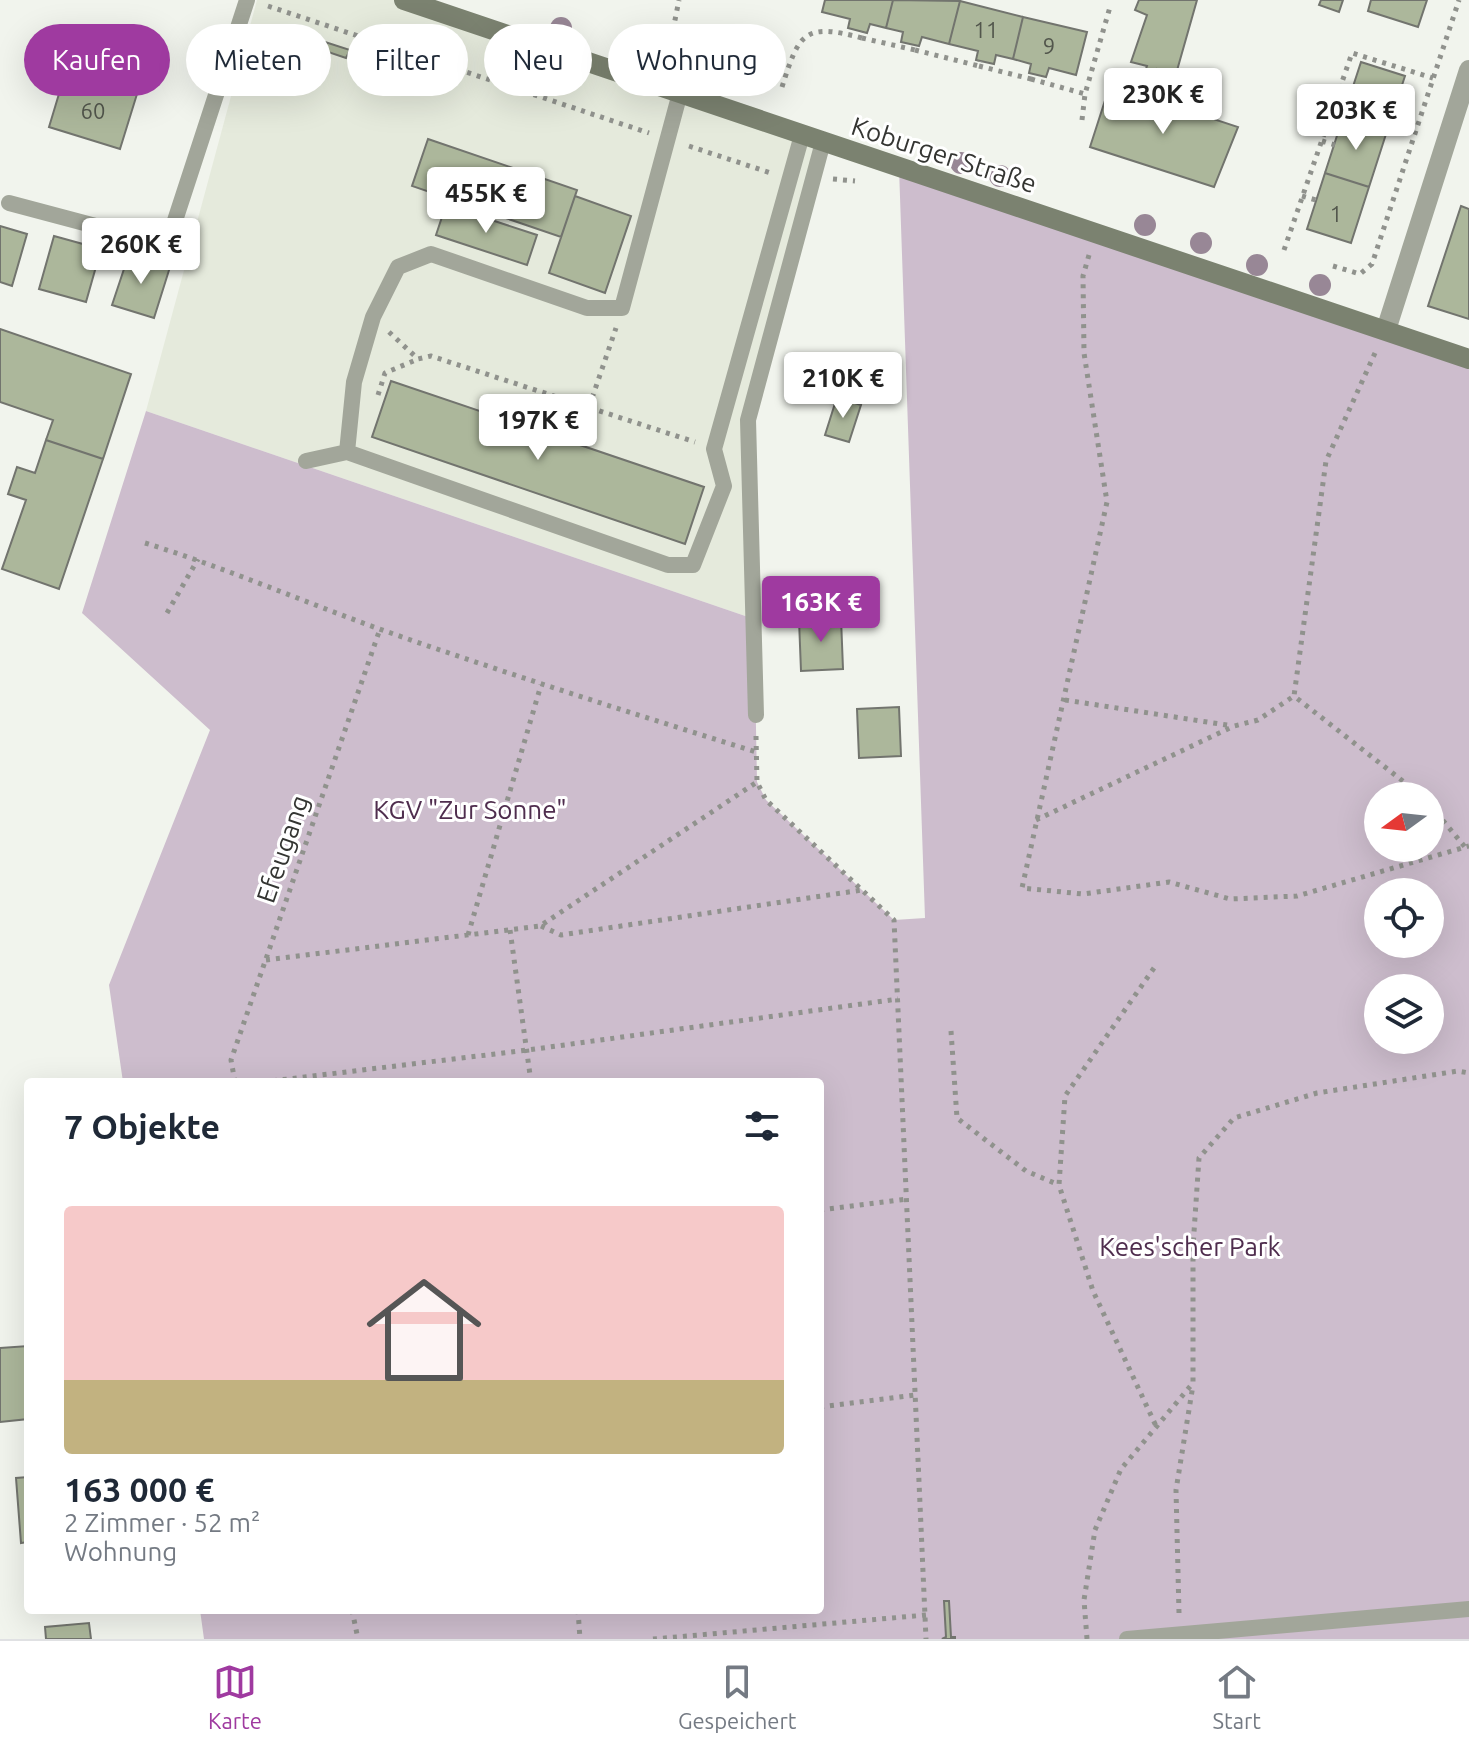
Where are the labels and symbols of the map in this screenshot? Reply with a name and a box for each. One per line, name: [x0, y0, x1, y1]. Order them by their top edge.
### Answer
house number: 11: [974, 17, 998, 42]
house number: 9: [1043, 33, 1055, 58]
pin: 230K €: [1098, 68, 1228, 136]
pin: 203K €: [1291, 84, 1421, 152]
house number: 60: [81, 98, 105, 123]
street label: Koburger Straße: [848, 111, 1040, 198]
pin: 455K €: [421, 167, 551, 235]
house number: 1: [1330, 201, 1342, 226]
pin: 260K €: [76, 218, 206, 286]
pin: 210K €: [778, 352, 908, 420]
pin: 197K €: [473, 394, 603, 462]
pin: 163K €: [756, 576, 886, 644]
north arrow: [1364, 782, 1444, 862]
street label: Efeugang: [251, 791, 314, 906]
park label: KGV "Zur Sonne": [373, 795, 567, 824]
park label: Kees'scher Park: [1099, 1232, 1281, 1261]

